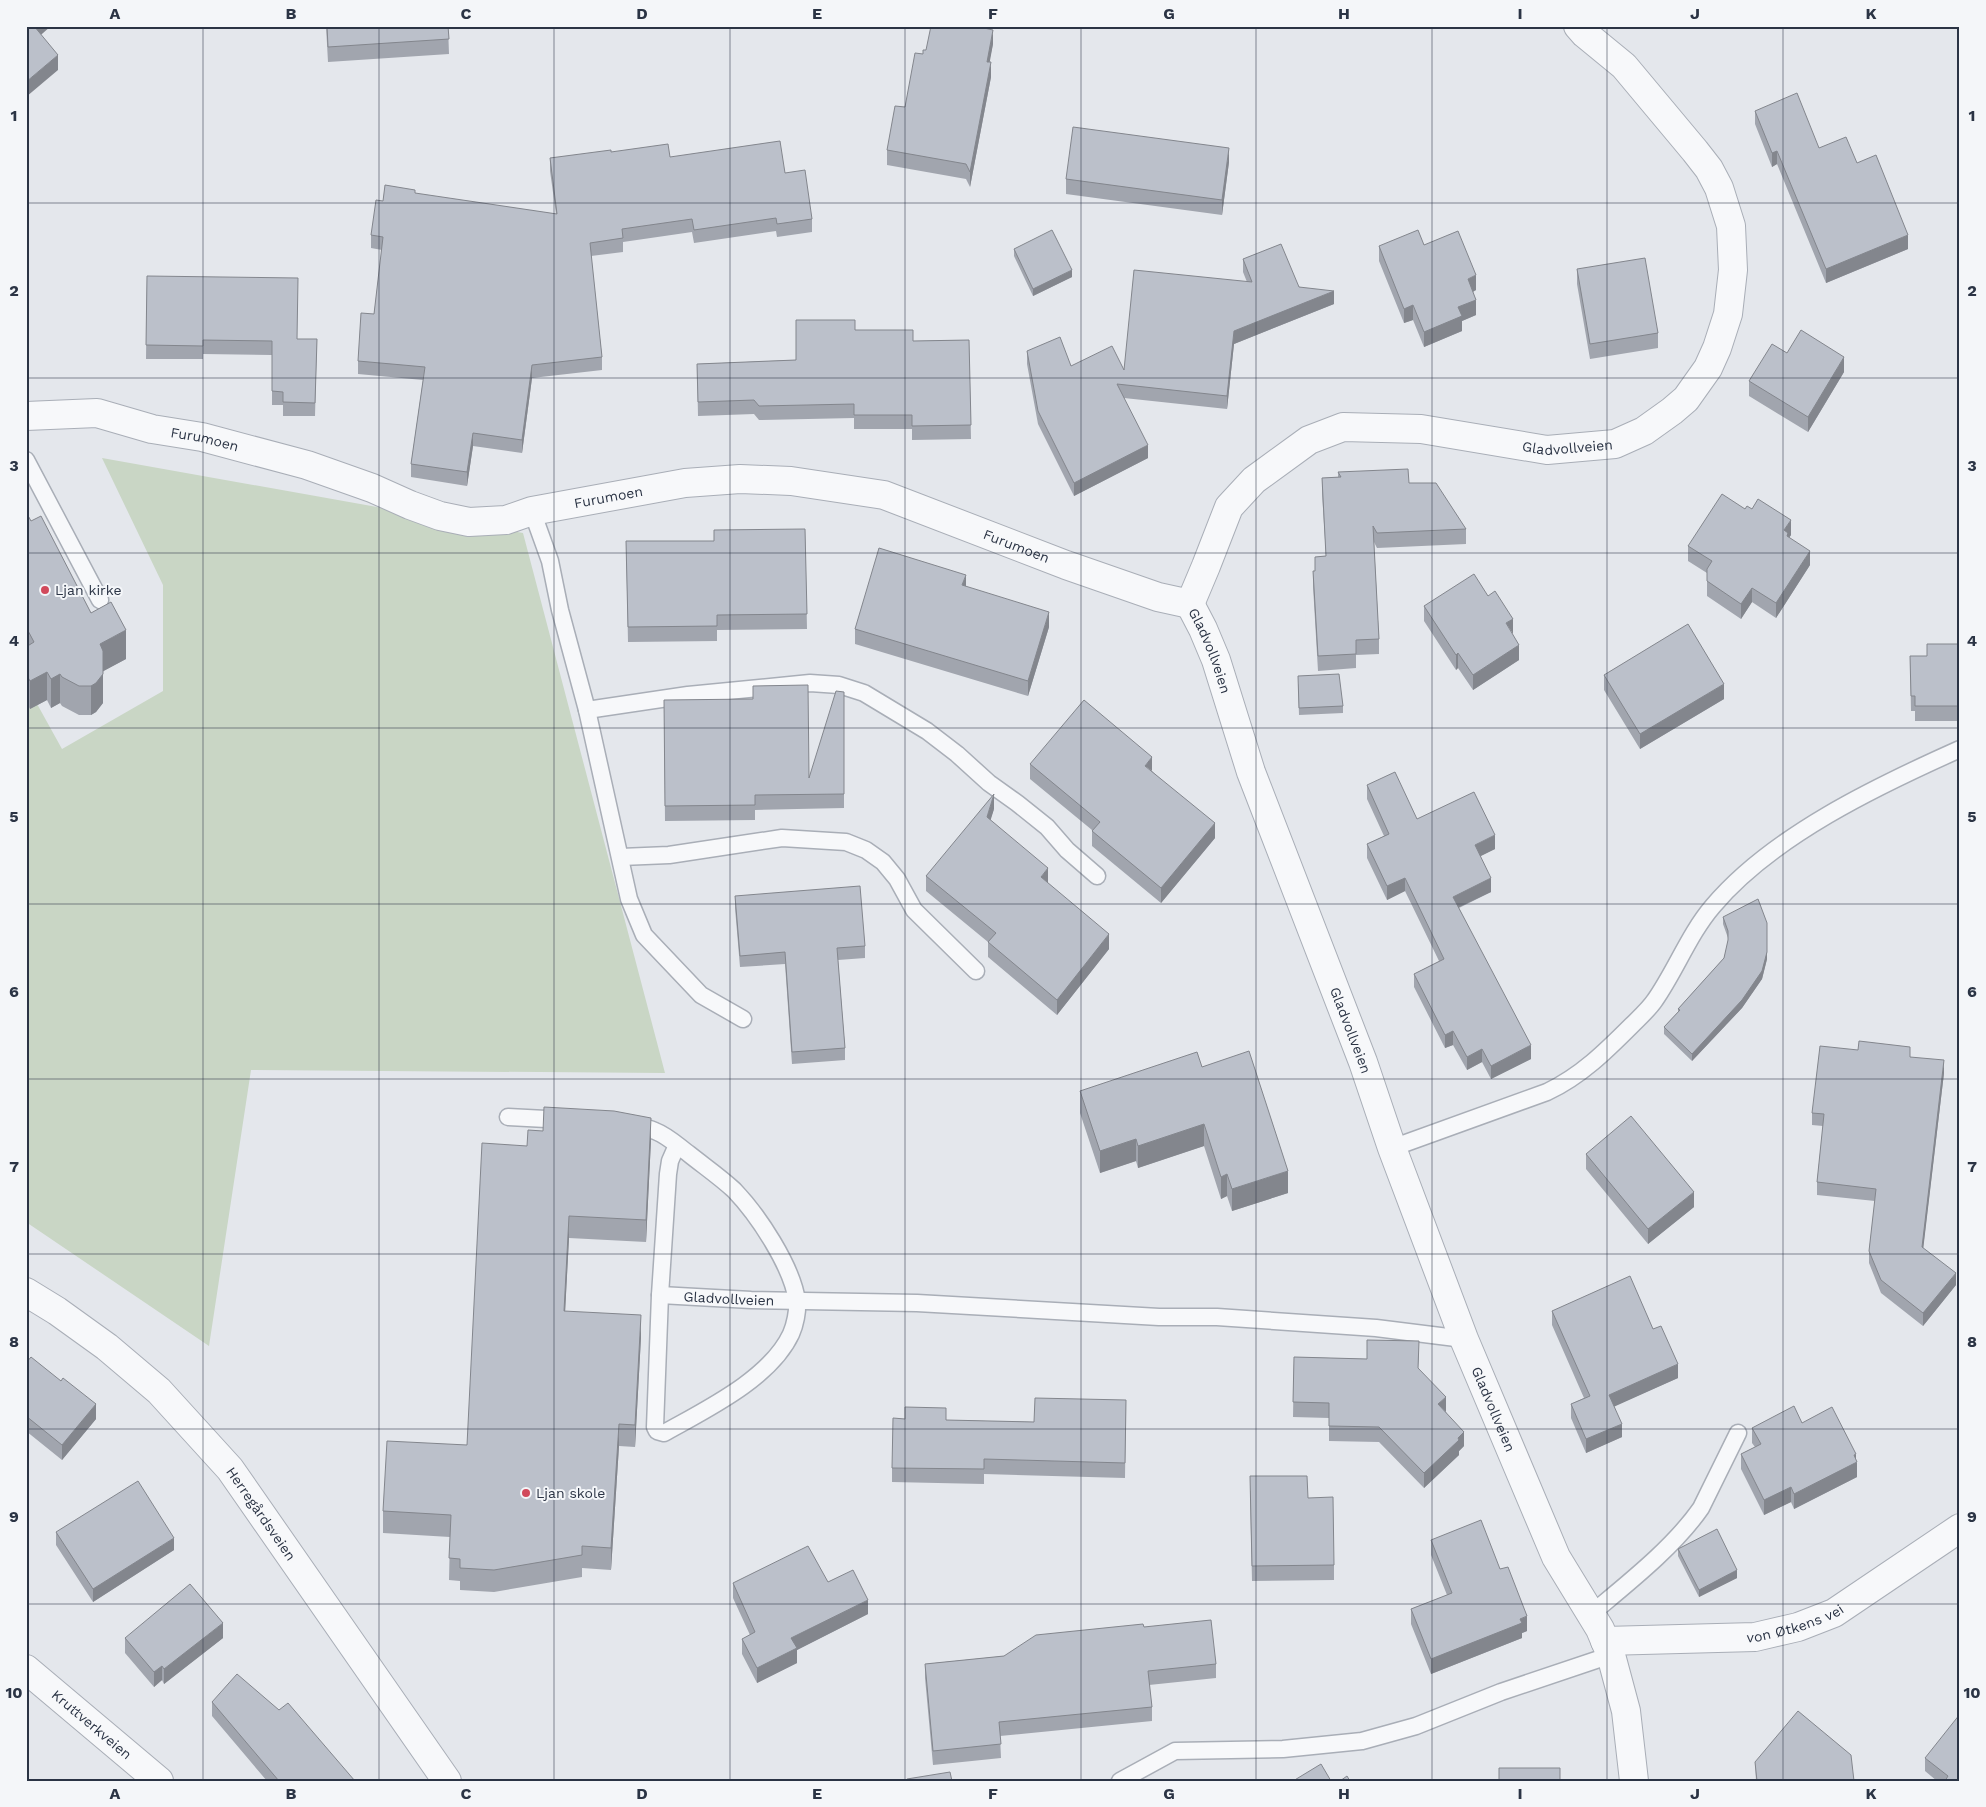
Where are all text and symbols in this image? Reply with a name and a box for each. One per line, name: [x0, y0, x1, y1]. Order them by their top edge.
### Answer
text: A: [110, 4, 121, 23]
text: B: [286, 4, 297, 23]
text: C: [461, 4, 472, 23]
text: D: [636, 4, 648, 23]
text: E: [812, 4, 822, 23]
text: F: [988, 4, 998, 23]
text: G: [1163, 4, 1175, 23]
text: H: [1338, 4, 1350, 23]
text: I: [1517, 4, 1523, 23]
text: J: [1690, 4, 1700, 23]
text: K: [1865, 4, 1877, 23]
text: 1: [11, 106, 17, 125]
text: 1: [1969, 106, 1975, 125]
text: 2: [9, 281, 19, 300]
text: 2: [1967, 281, 1977, 300]
street label: Furumoen: [169, 424, 241, 454]
street label: Gladvollveien: [1521, 436, 1613, 458]
text: 3: [9, 456, 19, 475]
text: 3: [1967, 456, 1977, 475]
street label: Furumoen: [573, 483, 644, 511]
street label: Furumoen: [981, 526, 1052, 566]
place label: Ljan kirke: [55, 582, 122, 598]
marker: Ljan kirke: [39, 584, 51, 596]
street label: Gladvollveien: [1185, 605, 1234, 696]
text: 4: [9, 631, 19, 650]
text: 4: [1967, 631, 1977, 650]
text: 5: [9, 807, 19, 826]
text: 5: [1967, 807, 1977, 826]
text: 6: [9, 982, 19, 1001]
text: 6: [1967, 982, 1977, 1001]
street label: Gladvollveien: [1327, 985, 1374, 1075]
text: 7: [9, 1157, 19, 1176]
text: 7: [1967, 1157, 1977, 1176]
street label: Gladvollveien: [683, 1288, 775, 1308]
text: 8: [9, 1332, 19, 1351]
text: 8: [1967, 1332, 1977, 1351]
street label: Gladvollveien: [1469, 1364, 1519, 1454]
street label: Herregårdsveien: [223, 1464, 299, 1564]
place label: Ljan skole: [536, 1485, 605, 1501]
marker: Ljan skole: [520, 1487, 532, 1499]
text: 9: [9, 1507, 19, 1526]
text: 9: [1967, 1507, 1977, 1526]
street label: von Øtkens vei: [1746, 1601, 1846, 1645]
text: 10: [5, 1683, 23, 1702]
text: 10: [1963, 1683, 1981, 1702]
street label: Kruttverkveien: [49, 1686, 135, 1762]
text: A: [110, 1784, 121, 1803]
text: B: [286, 1784, 297, 1803]
text: C: [461, 1784, 472, 1803]
text: D: [636, 1784, 648, 1803]
text: E: [812, 1784, 822, 1803]
text: F: [988, 1784, 998, 1803]
text: G: [1163, 1784, 1175, 1803]
text: H: [1338, 1784, 1350, 1803]
text: I: [1517, 1784, 1523, 1803]
text: J: [1690, 1784, 1700, 1803]
text: K: [1865, 1784, 1877, 1803]

